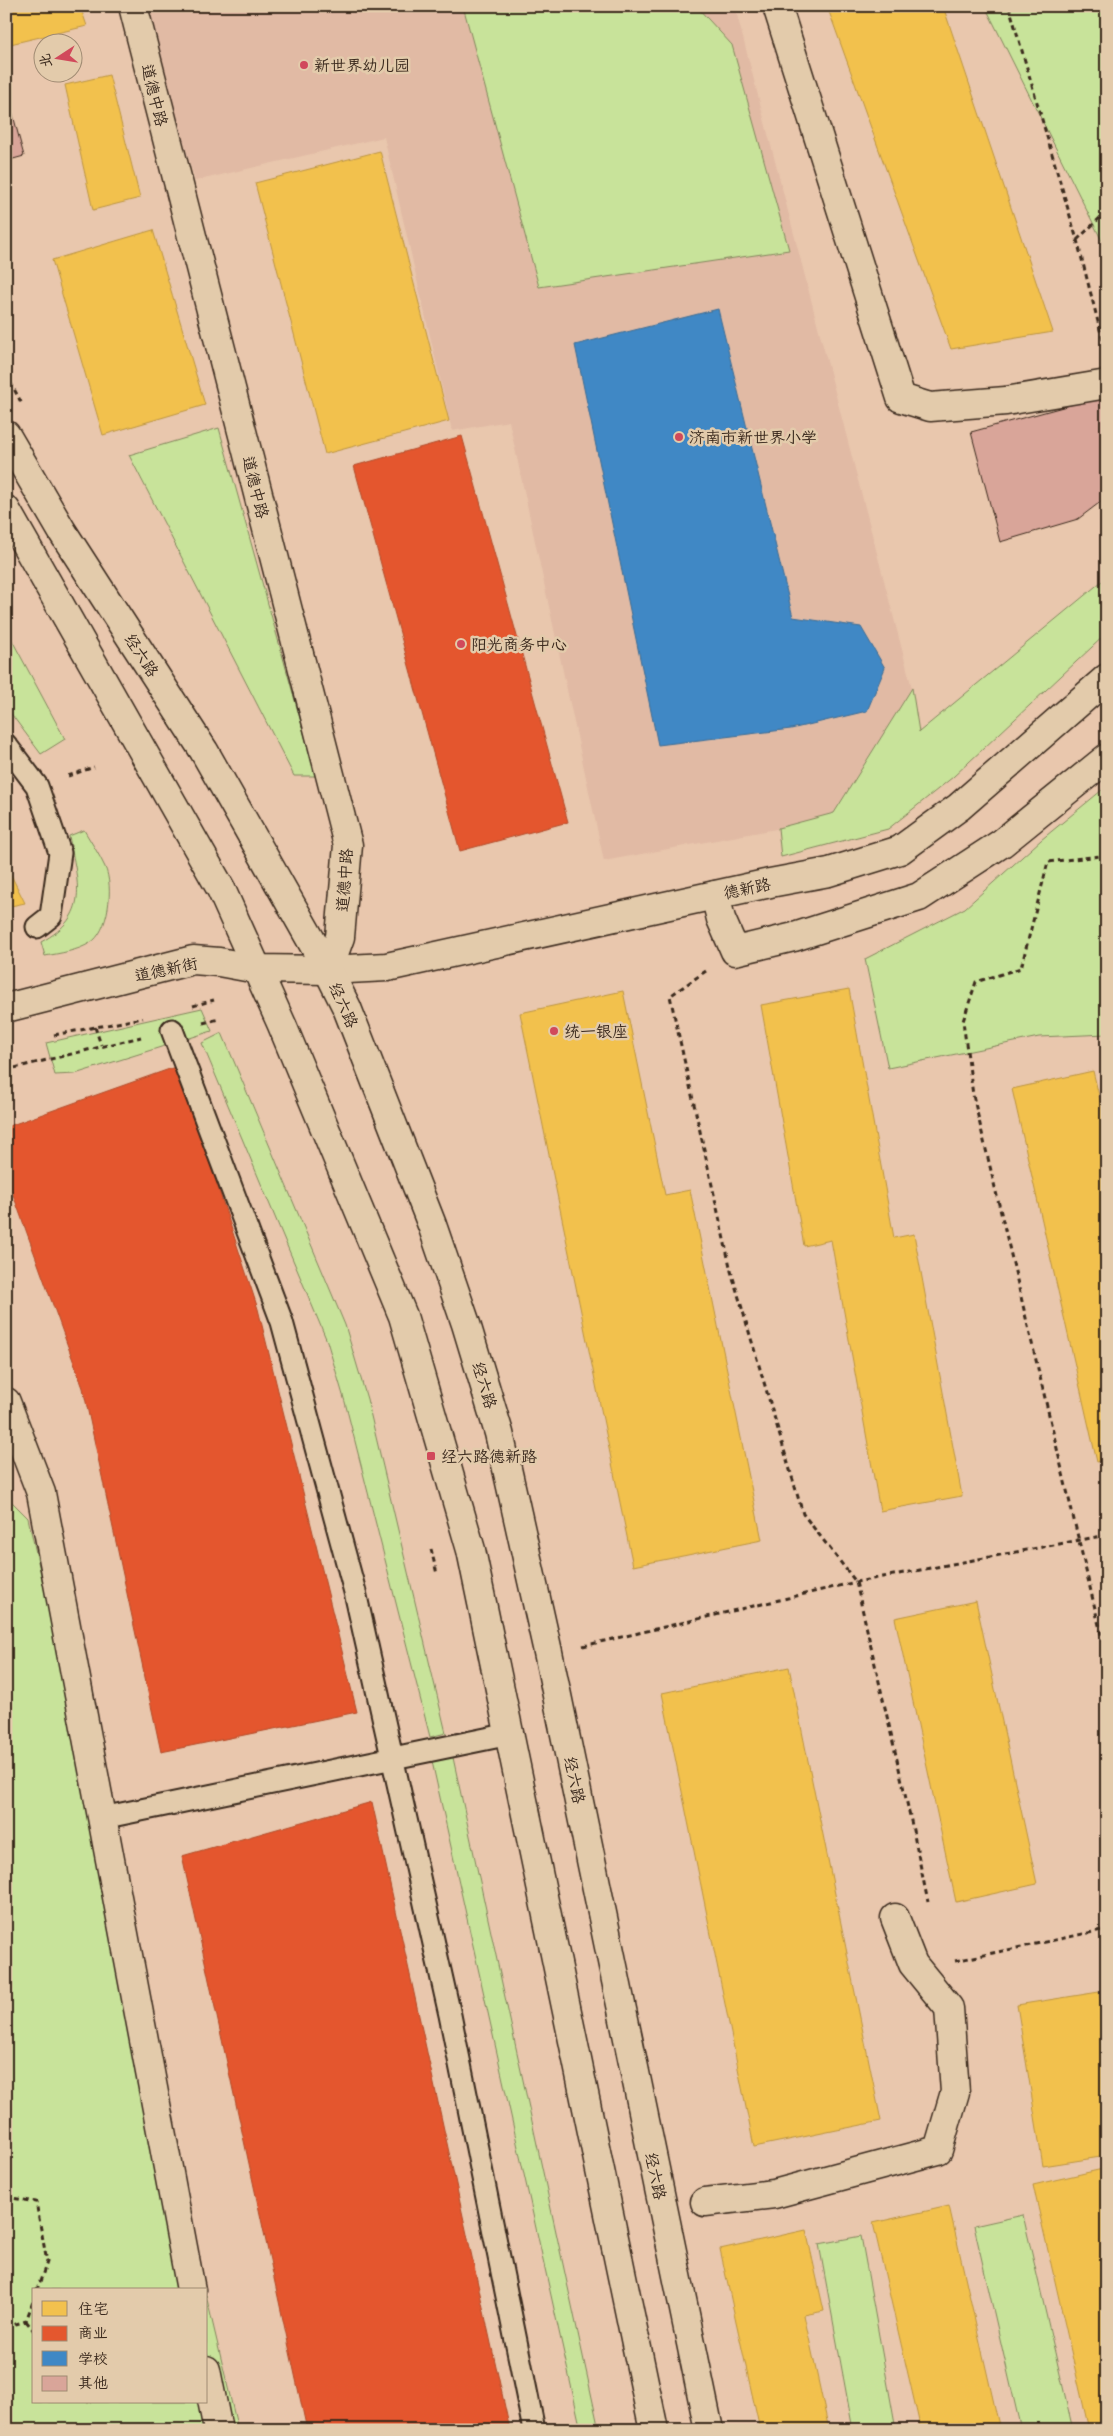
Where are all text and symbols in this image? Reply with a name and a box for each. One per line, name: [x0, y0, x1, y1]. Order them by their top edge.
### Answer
north arrow: [32, 32, 82, 82]
text: 北: [35, 51, 58, 69]
place label: 新世界幼儿园: [314, 55, 410, 79]
marker: 新世界幼儿园: [298, 59, 310, 71]
street label: 道德中路: [134, 62, 172, 129]
place label: 济南市新世界小学: [689, 427, 817, 451]
marker: 济南市新世界小学: [673, 431, 685, 443]
street label: 道德中路: [235, 454, 273, 521]
street label: 经六路: [117, 629, 163, 683]
place label: 阳光商务中心: [471, 634, 567, 658]
marker: 阳光商务中心: [455, 638, 467, 650]
street label: 道德中路: [332, 847, 360, 913]
street label: 德新路: [721, 873, 773, 907]
street label: 道德新街: [133, 953, 200, 989]
street label: 经六路: [321, 979, 363, 1033]
place label: 统一银座: [564, 1021, 628, 1045]
marker: 统一银座: [548, 1025, 560, 1037]
street label: 经六路: [465, 1359, 502, 1412]
place label: 经六路德新路: [441, 1446, 537, 1470]
marker: 经六路德新路: [425, 1450, 437, 1462]
street label: 经六路: [556, 1754, 590, 1806]
street label: 经六路: [637, 2150, 671, 2202]
legend: [32, 2288, 208, 2404]
text: 住宅: [78, 2299, 108, 2321]
text: 商业: [78, 2323, 108, 2345]
text: 学校: [78, 2349, 108, 2371]
text: 其他: [78, 2373, 108, 2395]

